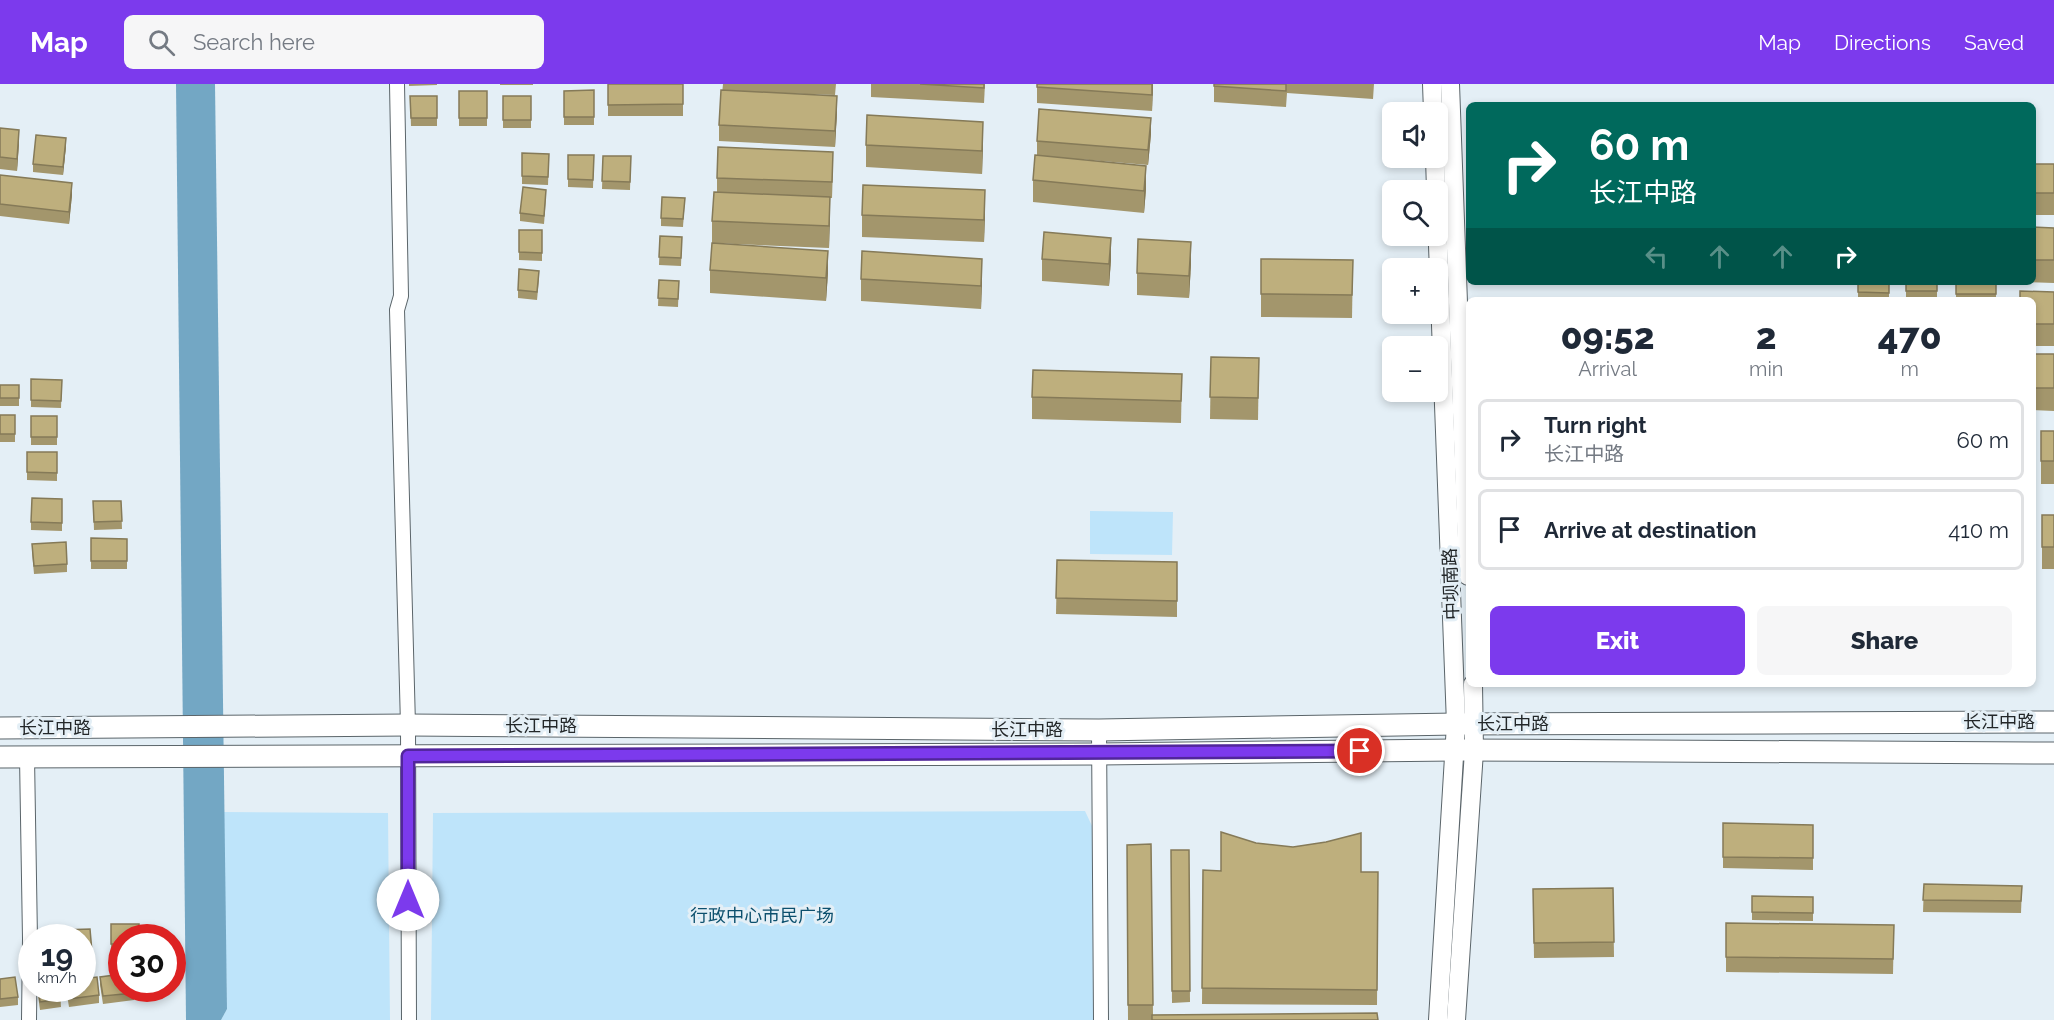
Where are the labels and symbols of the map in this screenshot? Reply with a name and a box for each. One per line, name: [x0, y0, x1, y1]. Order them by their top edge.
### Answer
street label: 中坝南路: [1439, 548, 1462, 620]
street label: 长江中路: [1963, 711, 2035, 732]
street label: 长江中路: [1477, 713, 1549, 734]
street label: 长江中路: [505, 715, 577, 736]
street label: 长江中路: [19, 717, 91, 738]
street label: 长江中路: [991, 719, 1063, 740]
pin: [1334, 725, 1385, 776]
position arrow: [376, 868, 440, 932]
park label: 行政中心市民广场: [690, 905, 834, 926]
speed limit sign: 30: [108, 924, 186, 1002]

